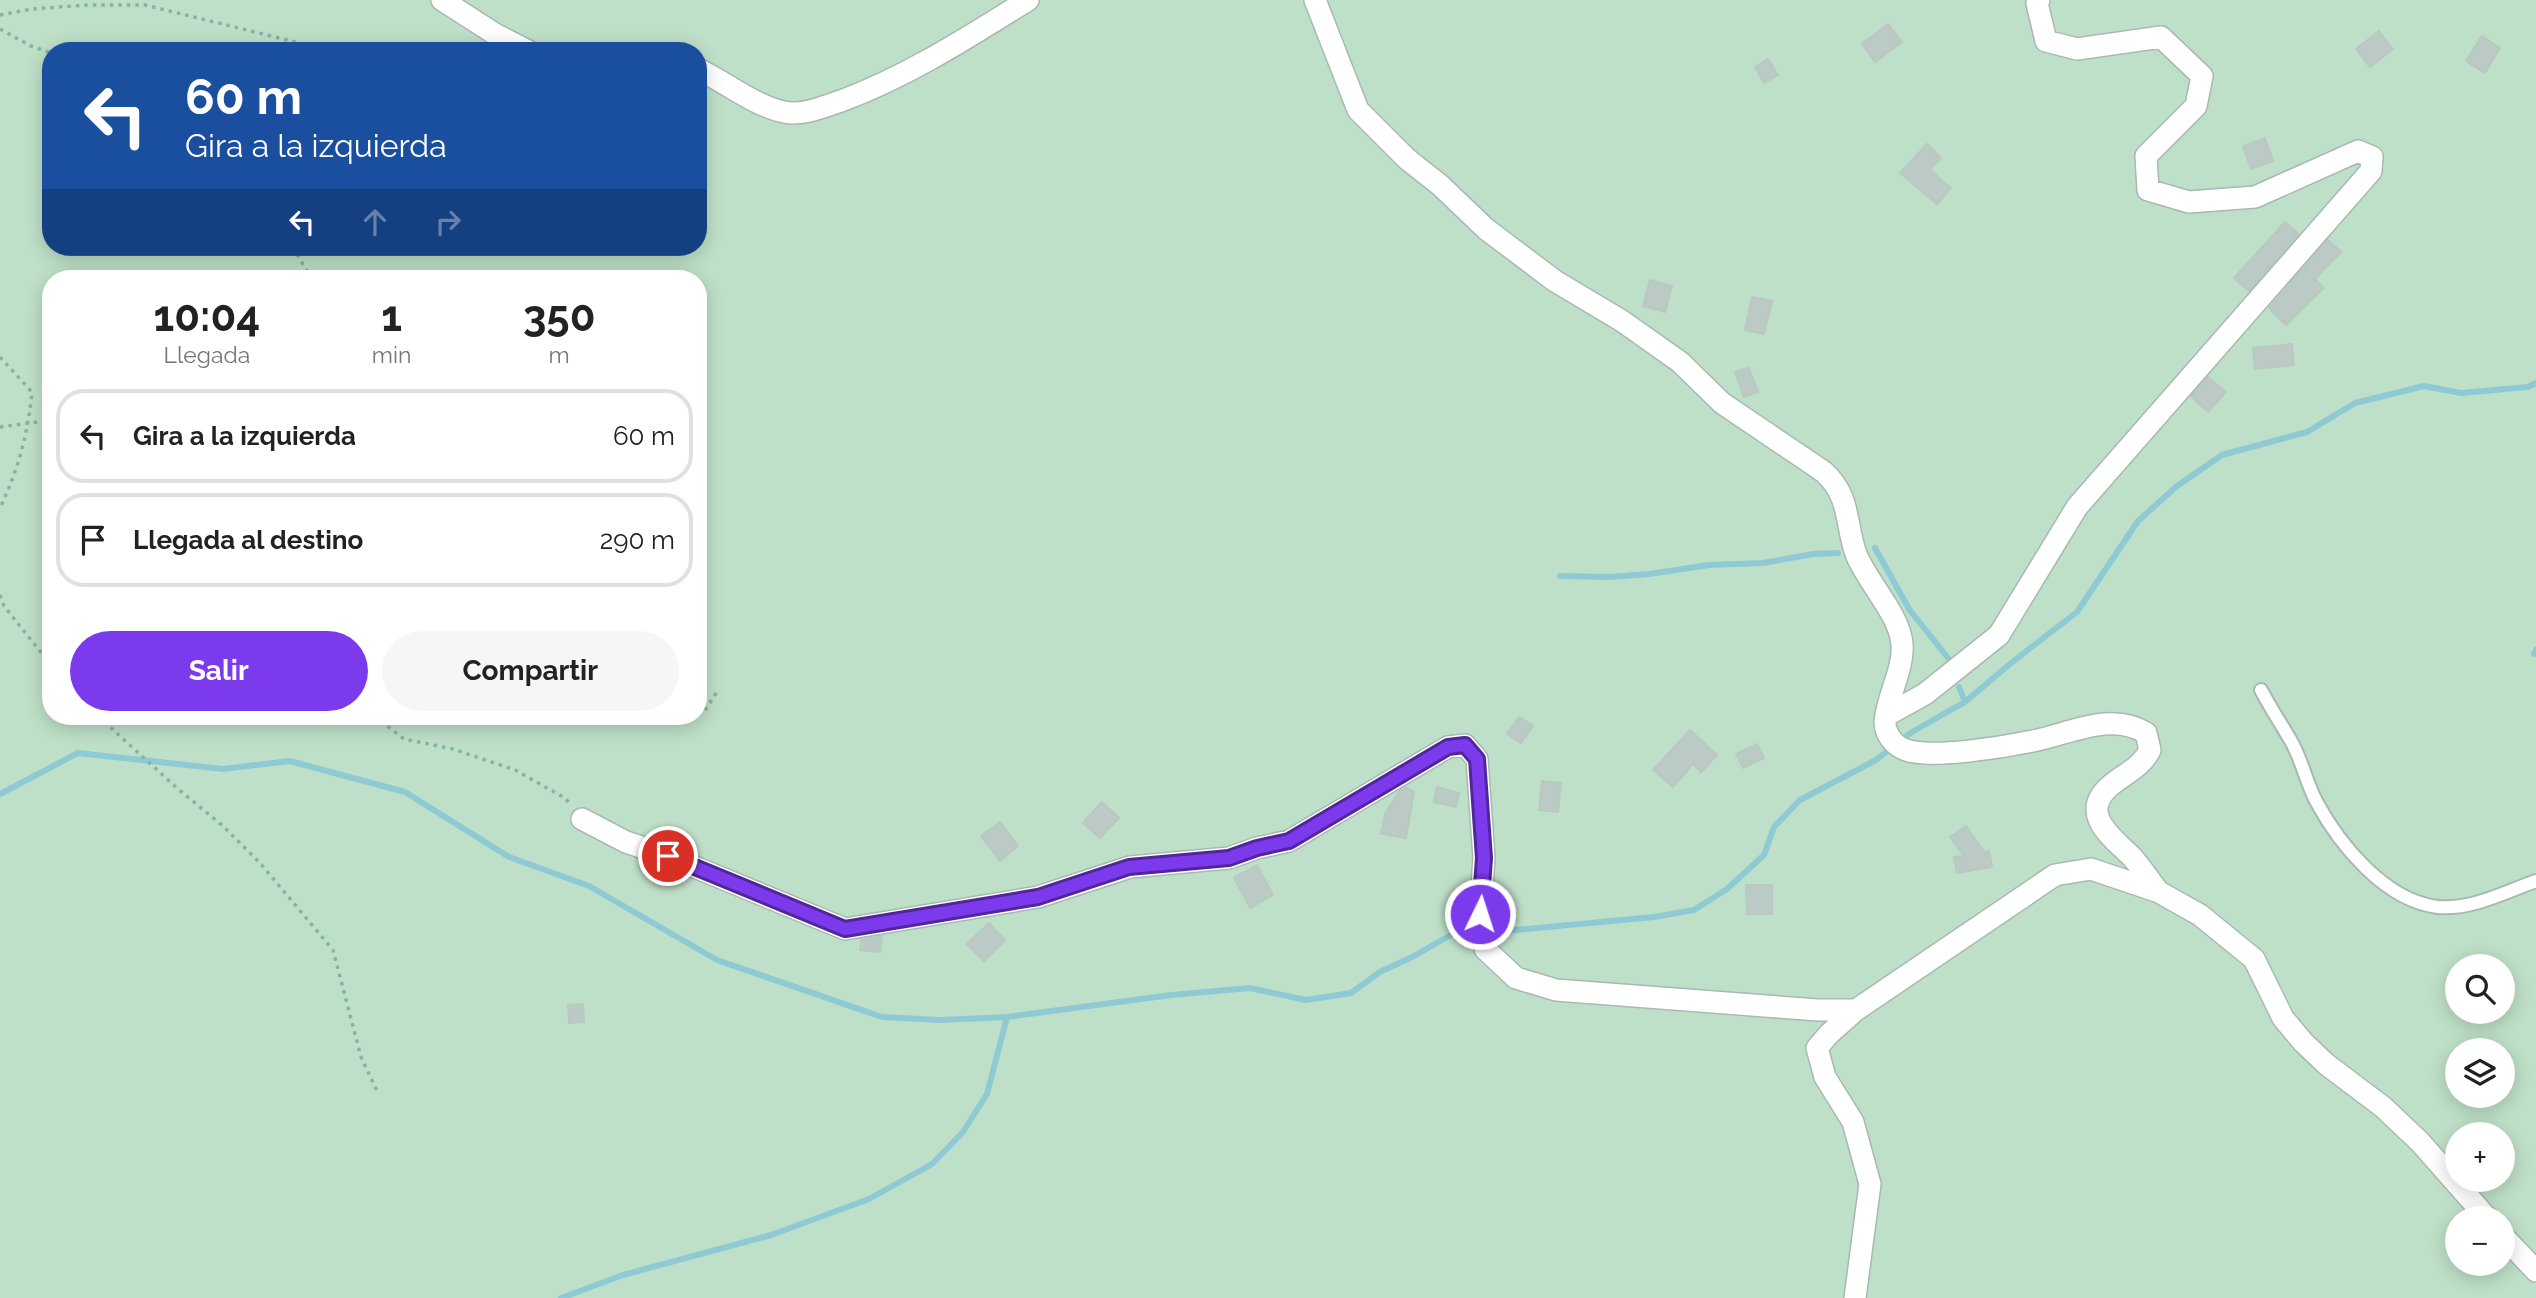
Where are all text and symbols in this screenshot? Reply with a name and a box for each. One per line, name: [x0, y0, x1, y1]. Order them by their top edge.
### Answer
text: 60 m: [185, 68, 302, 125]
icon: left: [70, 70, 161, 161]
text: Gira a la izquierda: [185, 127, 447, 164]
icon: left: [283, 203, 321, 241]
icon: ahead: [356, 203, 394, 241]
icon: right: [429, 203, 467, 241]
text: 10:04: [154, 292, 260, 341]
text: 1: [381, 292, 402, 341]
text: 350: [523, 292, 595, 341]
text: Llegada: [164, 341, 250, 368]
text: min: [372, 341, 411, 368]
text: m: [549, 341, 570, 368]
icon: left: [74, 417, 112, 455]
text: Gira a la izquierda: [133, 421, 356, 451]
text: 60 m: [613, 421, 675, 451]
icon: arrive: [74, 521, 112, 559]
text: Llegada al destino: [133, 525, 363, 555]
text: 290 m: [600, 525, 675, 555]
button: Salir: [70, 631, 368, 711]
button: Compartir: [382, 631, 679, 711]
pin: [638, 826, 698, 886]
icon: arrive: [649, 837, 687, 875]
position arrow: [1443, 877, 1517, 951]
map controls: [2445, 954, 2515, 1276]
button: search: [2445, 954, 2515, 1024]
button: layers: [2445, 1038, 2515, 1108]
button: +: [2445, 1122, 2515, 1192]
button: −: [2445, 1206, 2515, 1276]

